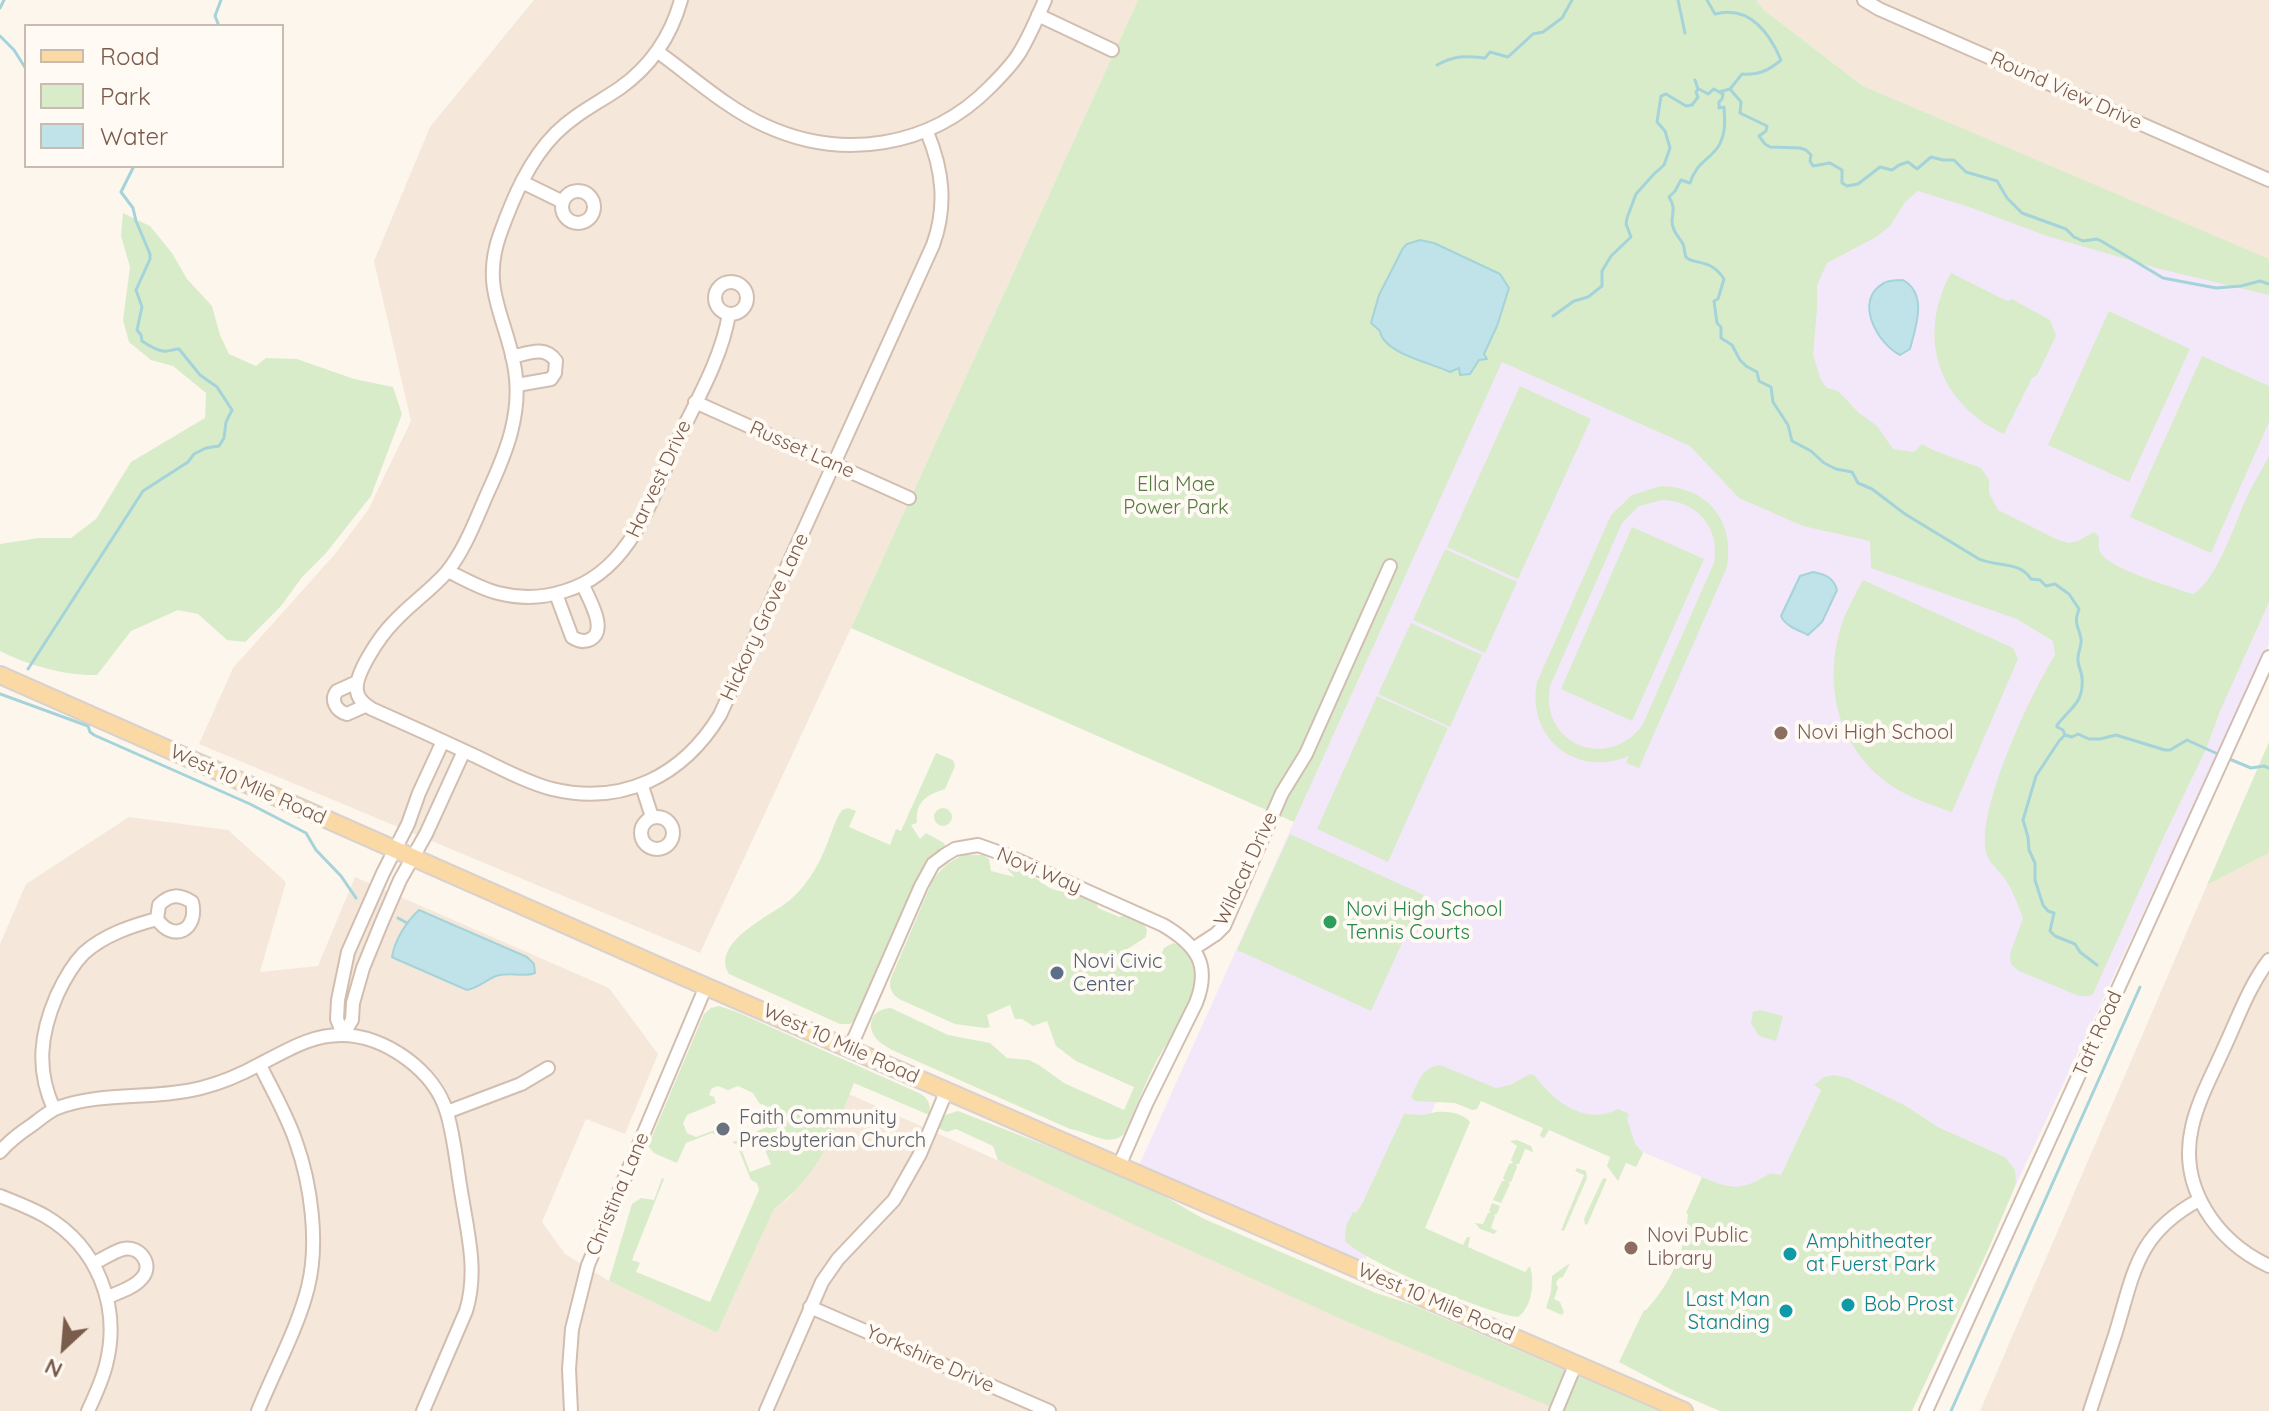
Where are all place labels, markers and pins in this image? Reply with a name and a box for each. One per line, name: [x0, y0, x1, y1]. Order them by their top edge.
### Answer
place label: Novi High School: [1797, 721, 1954, 745]
marker: Novi High School: [1772, 724, 1790, 742]
place label: Novi High School Tennis Courts: [1346, 898, 1503, 945]
marker: Novi High School Tennis Courts: [1321, 913, 1339, 931]
place label: Novi Civic Center: [1073, 950, 1162, 997]
marker: Novi Civic Center: [1048, 964, 1066, 982]
place label: Faith Community Presbyterian Church: [739, 1106, 926, 1153]
marker: Faith Community Presbyterian Church: [714, 1120, 732, 1138]
place label: Novi Public Library: [1647, 1224, 1748, 1271]
place label: Amphitheater at Fuerst Park: [1806, 1230, 1936, 1277]
marker: Novi Public Library: [1622, 1239, 1640, 1257]
marker: Amphitheater at Fuerst Park: [1781, 1245, 1799, 1263]
place label: Last Man Standing: [1685, 1288, 1770, 1335]
place label: Bob Prost: [1864, 1293, 1954, 1317]
marker: Bob Prost: [1839, 1296, 1857, 1314]
marker: Last Man Standing: [1777, 1302, 1795, 1320]

